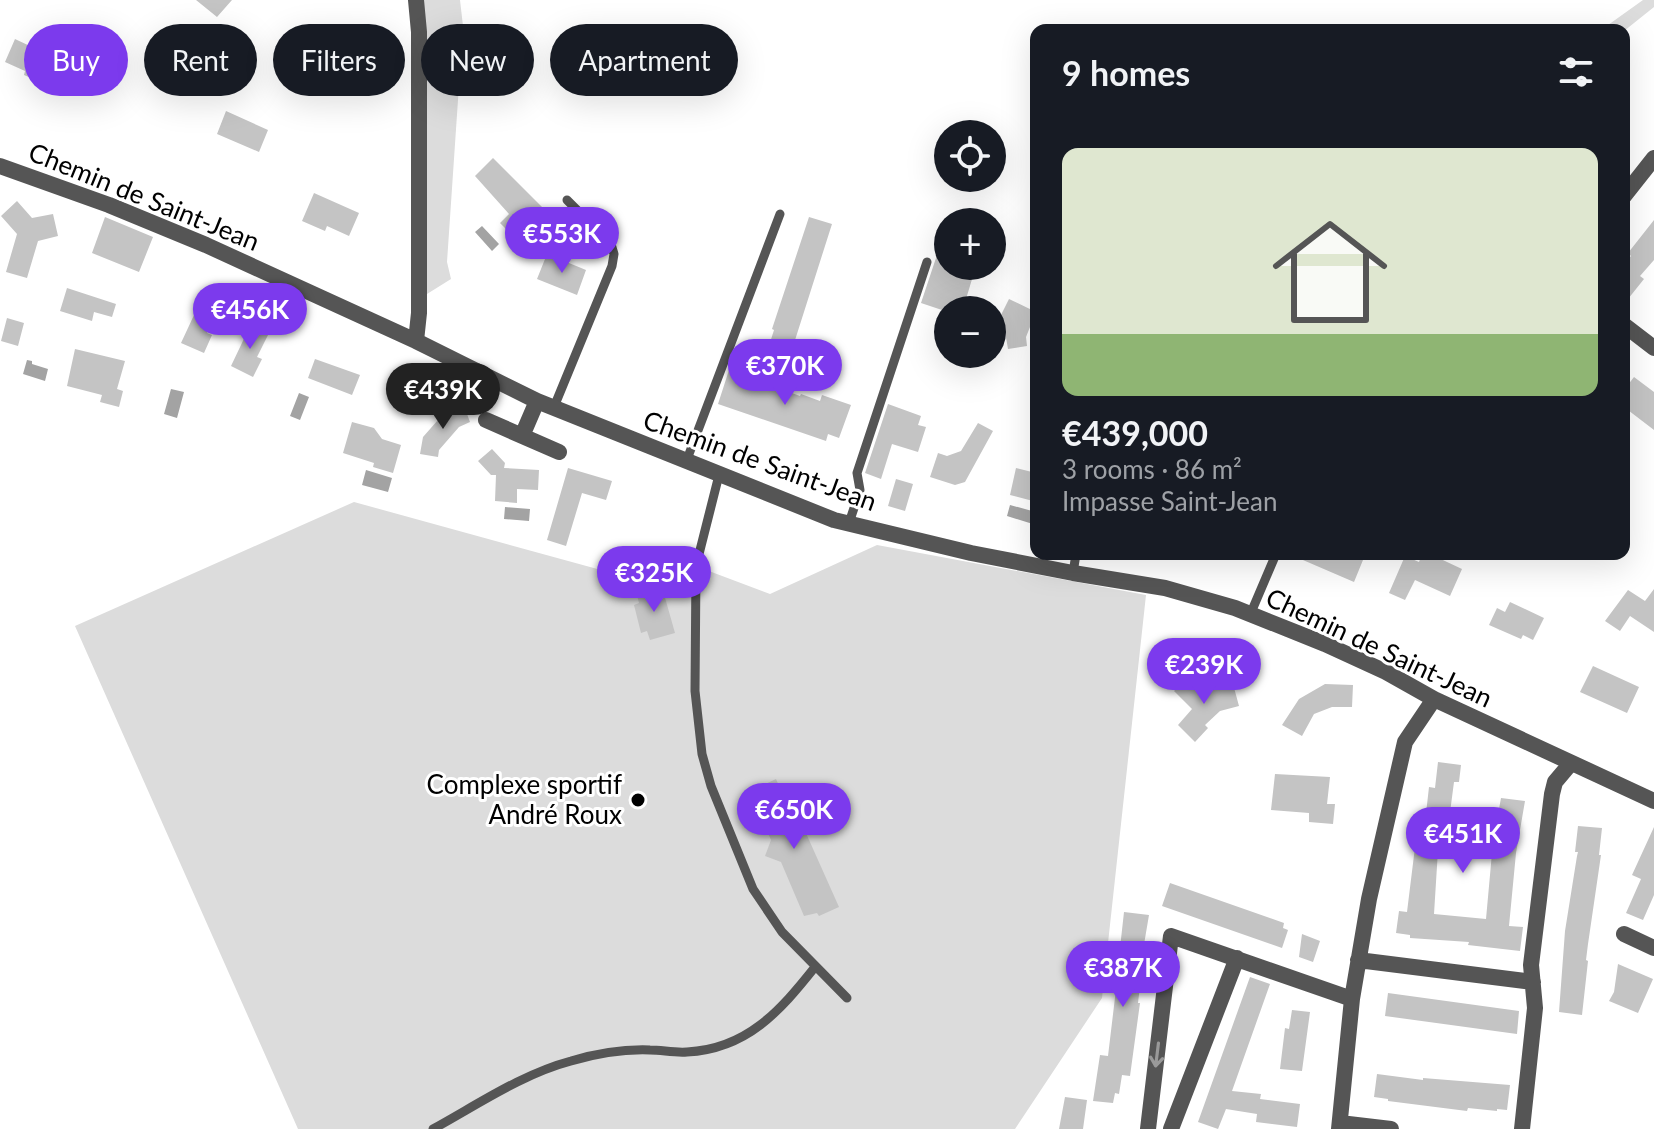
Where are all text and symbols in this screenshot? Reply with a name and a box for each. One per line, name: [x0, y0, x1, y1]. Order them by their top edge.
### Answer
chip: Buy: [24, 24, 128, 96]
chip: Rent: [144, 24, 257, 96]
chip: Filters: [273, 24, 405, 96]
chip: New: [421, 24, 534, 96]
chip: Apartment: [550, 24, 738, 96]
icon: filters: [1554, 50, 1598, 94]
text: 9 homes: [1062, 52, 1190, 93]
map controls: [934, 120, 1006, 368]
button: locate: [934, 120, 1006, 192]
street label: Chemin de Saint-Jean: [24, 135, 264, 257]
icon: home: [1258, 200, 1402, 344]
pin: €553K: [506, 207, 618, 275]
button: +: [934, 208, 1006, 280]
text: €553K: [523, 217, 601, 249]
pin: €456K: [194, 283, 306, 351]
text: €456K: [211, 293, 289, 325]
button: −: [934, 296, 1006, 368]
pin: €370K: [729, 339, 841, 407]
text: €370K: [746, 349, 824, 381]
pin: €439K: [387, 363, 499, 431]
text: €439K: [404, 373, 482, 405]
street label: Chemin de Saint-Jean: [639, 403, 881, 517]
text: €439,000: [1062, 412, 1208, 453]
text: 3 rooms · 86 m²: [1062, 453, 1242, 485]
text: Impasse Saint-Jean: [1062, 485, 1278, 517]
pin: €325K: [598, 546, 710, 614]
text: €325K: [615, 556, 693, 588]
street label: Chemin de Saint-Jean: [1261, 581, 1498, 714]
pin: €239K: [1148, 638, 1260, 706]
text: €239K: [1165, 648, 1243, 680]
place label: Complexe sportif André Roux: [427, 768, 622, 830]
pin: €650K: [738, 783, 850, 851]
marker: Complexe sportif André Roux: [629, 791, 647, 809]
text: €650K: [755, 793, 833, 825]
pin: €451K: [1407, 807, 1519, 875]
text: €451K: [1424, 817, 1502, 849]
pin: €387K: [1067, 941, 1179, 1009]
text: €387K: [1084, 951, 1162, 983]
one-way arrow: [1149, 1041, 1164, 1068]

